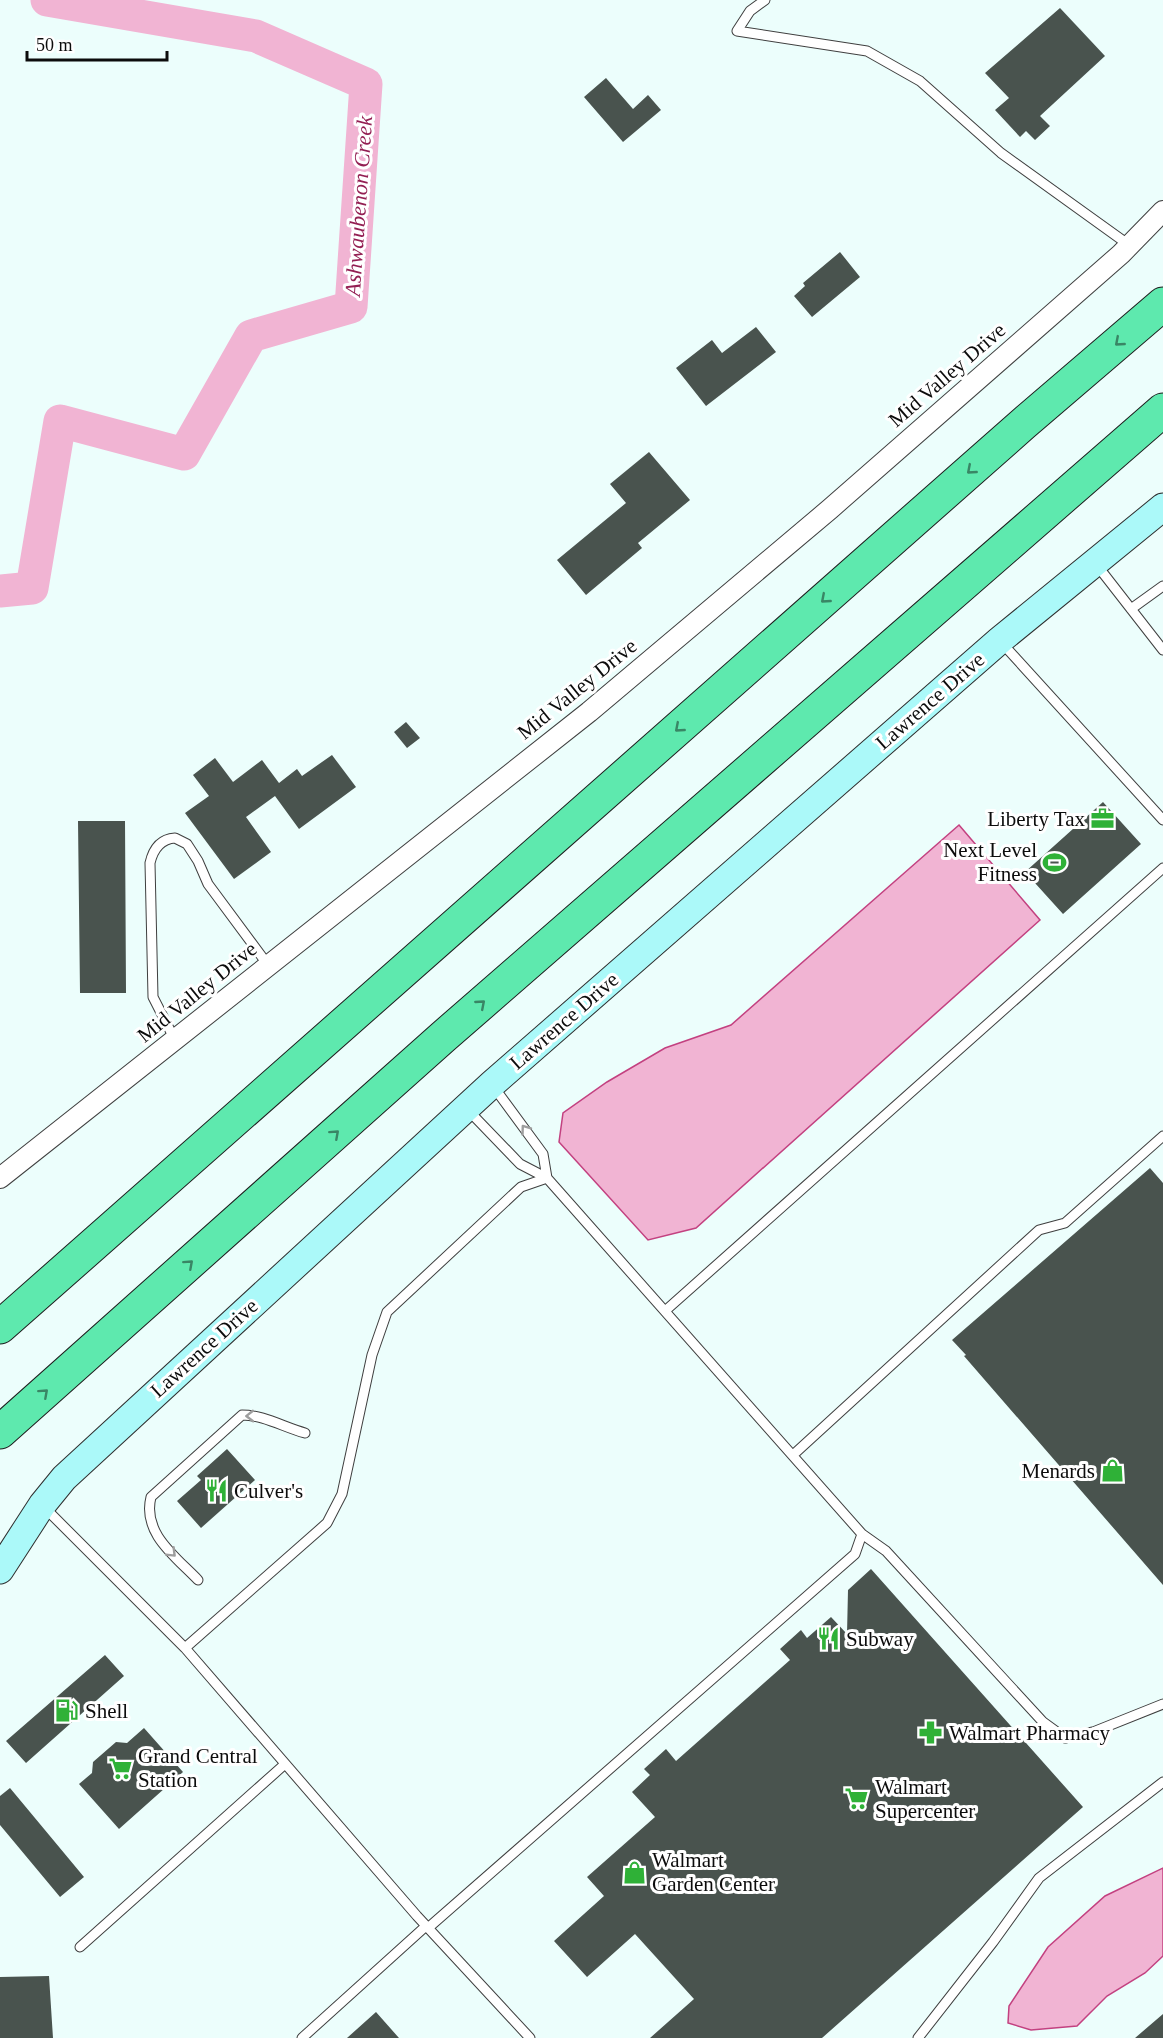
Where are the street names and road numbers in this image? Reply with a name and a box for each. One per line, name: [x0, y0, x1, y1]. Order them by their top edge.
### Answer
street label: Mid Valley Drive: [884, 318, 1010, 432]
street label: Mid Valley Drive: [512, 634, 642, 744]
street label: Lawrence Drive: [871, 647, 989, 755]
street label: Mid Valley Drive: [132, 937, 262, 1047]
street label: Lawrence Drive: [505, 967, 623, 1075]
street label: Lawrence Drive: [145, 1294, 263, 1402]

